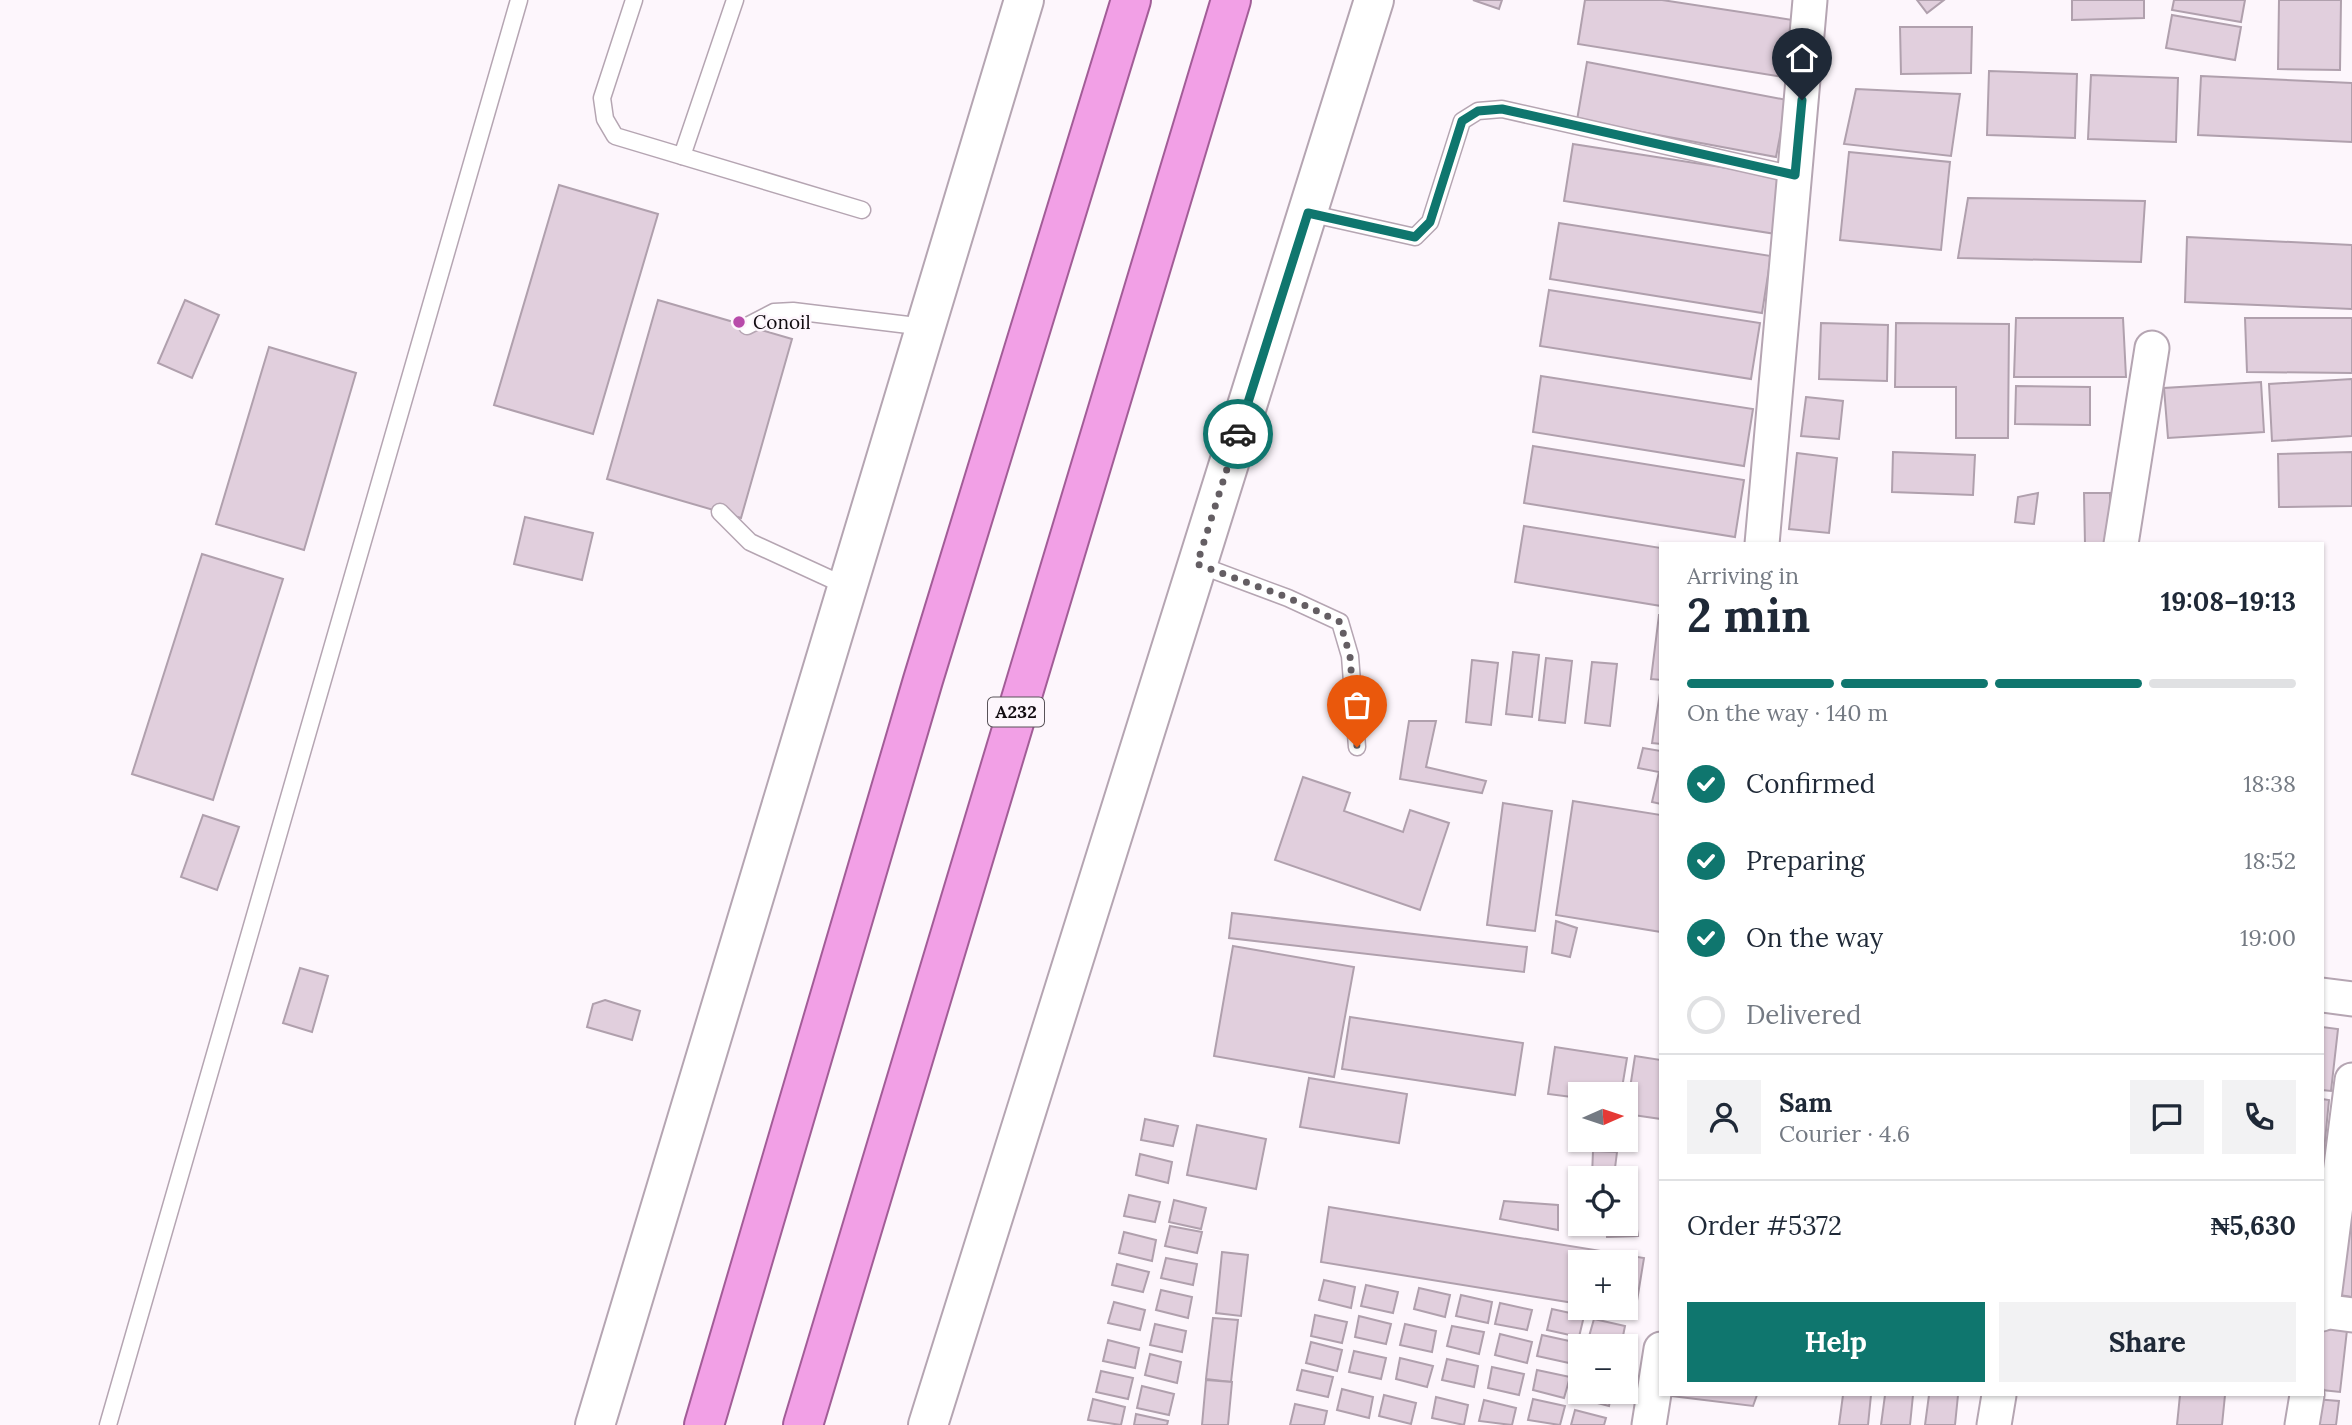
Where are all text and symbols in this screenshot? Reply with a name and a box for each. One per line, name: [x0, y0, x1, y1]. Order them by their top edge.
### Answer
pin: [1772, 28, 1832, 100]
icon: home: [1783, 39, 1821, 77]
place label: Conoil: [753, 310, 811, 334]
marker: Conoil: [731, 314, 747, 330]
courier: [1203, 399, 1273, 469]
icon: car: [1219, 415, 1257, 453]
text: Arriving in: [1687, 561, 1799, 590]
text: 19:08–19:13: [2161, 585, 2296, 618]
text: 2 min: [1687, 586, 1810, 645]
pin: [1327, 675, 1387, 747]
icon: bag: [1338, 686, 1376, 724]
road number: A232: [988, 698, 1044, 726]
text: On the way · 140 m: [1687, 698, 1888, 727]
icon: check: [1687, 765, 1725, 803]
text: Confirmed: [1746, 767, 1875, 800]
text: 18:38: [2243, 769, 2296, 798]
icon: check: [1687, 842, 1725, 880]
text: Preparing: [1746, 844, 1865, 877]
text: 18:52: [2244, 846, 2296, 875]
icon: check: [1687, 919, 1725, 957]
text: On the way: [1746, 921, 1883, 954]
text: 19:00: [2240, 923, 2296, 952]
text: Delivered: [1746, 998, 1862, 1031]
button: person: [1687, 1080, 1761, 1154]
button: chat: [2130, 1080, 2204, 1154]
button: phone: [2222, 1080, 2296, 1154]
north arrow: [1568, 1082, 1638, 1152]
map controls: [1568, 1082, 1638, 1404]
text: Sam: [1779, 1086, 1832, 1119]
text: Courier · 4.6: [1779, 1119, 1910, 1148]
button: locate: [1568, 1166, 1638, 1236]
text: Order #5372: [1687, 1209, 1842, 1242]
text: ₦5,630: [2211, 1209, 2296, 1242]
button: +: [1568, 1250, 1638, 1320]
button: Help: [1687, 1302, 1985, 1382]
button: Share: [1999, 1302, 2296, 1382]
button: −: [1568, 1334, 1638, 1404]

